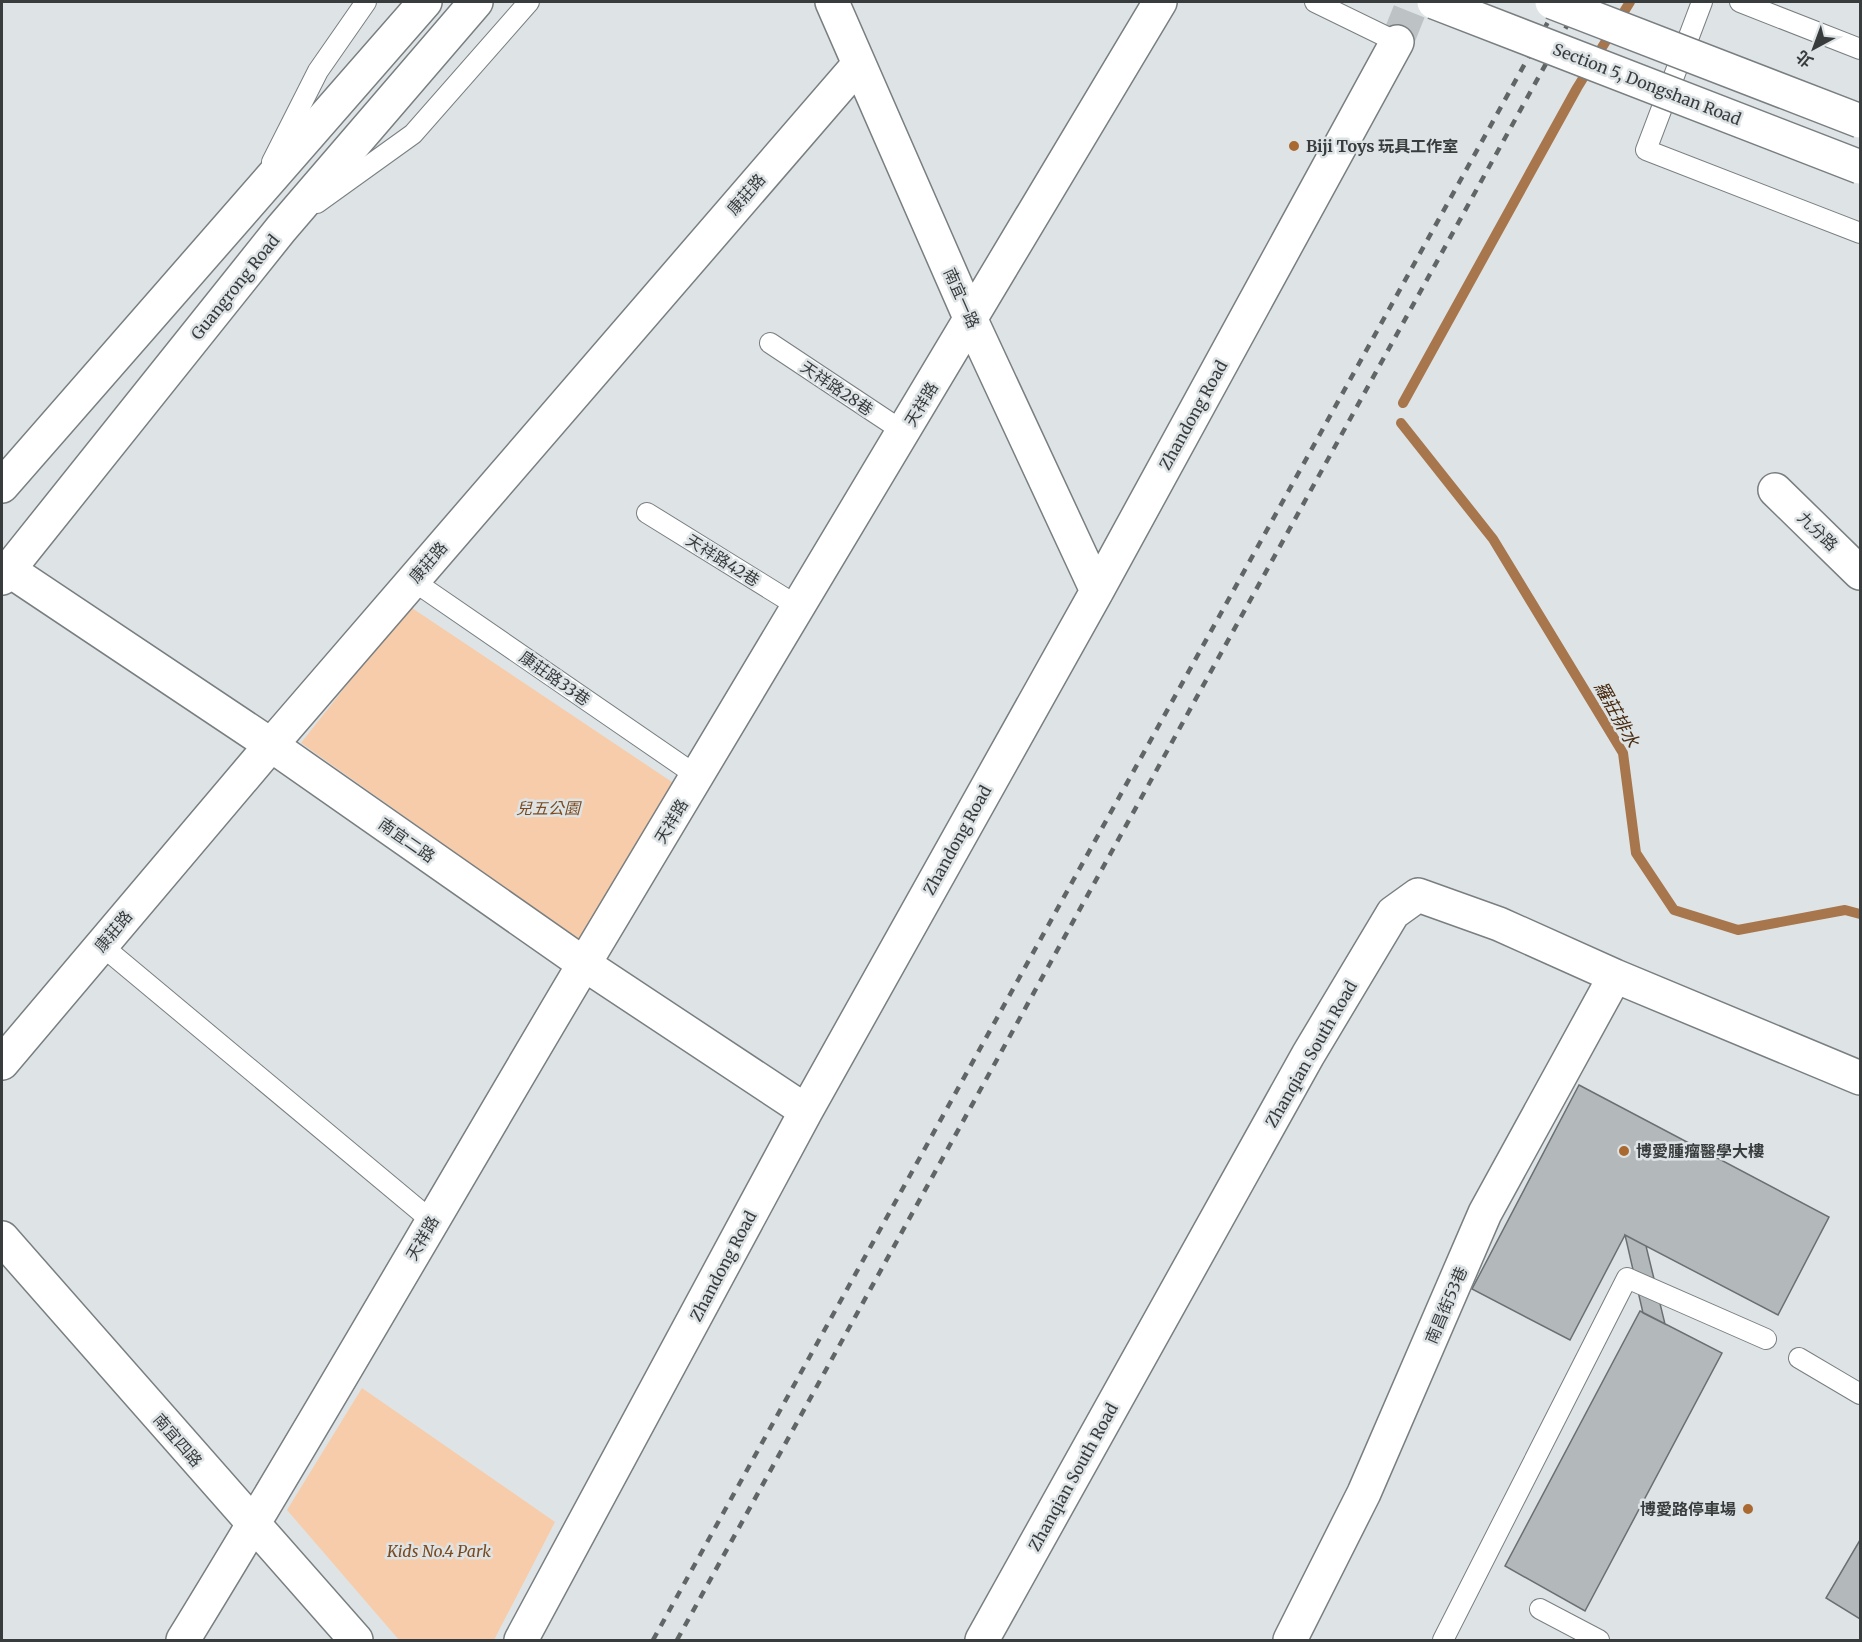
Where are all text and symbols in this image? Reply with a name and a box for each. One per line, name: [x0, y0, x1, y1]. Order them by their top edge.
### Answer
north arrow: [1784, 18, 1844, 78]
street label: Section 5, Dongshan Road: [1550, 39, 1744, 129]
text: 北: [1792, 47, 1817, 72]
place label: Biji Toys 玩具工作室: [1306, 136, 1458, 156]
marker: Biji Toys 玩具工作室: [1287, 139, 1301, 153]
street label: 康莊路: [723, 169, 769, 219]
street label: Guangrong Road: [187, 230, 284, 344]
street label: 南宜一路: [940, 265, 984, 331]
street label: 天祥路28巷: [797, 357, 877, 419]
street label: Zhandong Road: [1155, 357, 1231, 473]
street label: 天祥路: [900, 378, 942, 430]
street label: 九分路: [1794, 507, 1842, 555]
street label: 天祥路42巷: [683, 530, 763, 590]
street label: 康莊路: [405, 537, 451, 587]
street label: 康莊路33巷: [516, 646, 594, 710]
water label: 羅莊排水: [1589, 677, 1645, 752]
street label: Zhandong Road: [919, 782, 995, 898]
street label: 天祥路: [650, 795, 692, 847]
park label: 兒五公園: [516, 798, 582, 818]
street label: 南宜二路: [375, 813, 439, 867]
street label: 康莊路: [90, 906, 136, 956]
street label: Zhanqian South Road: [1261, 977, 1361, 1131]
place label: 博愛腫瘤醫學大樓: [1636, 1141, 1764, 1161]
marker: 博愛腫瘤醫學大樓: [1617, 1144, 1631, 1158]
street label: Zhandong Road: [686, 1207, 761, 1325]
street label: 天祥路: [401, 1212, 443, 1264]
street label: 南昌街53巷: [1421, 1263, 1471, 1347]
street label: Zhanqian South Road: [1024, 1399, 1122, 1554]
street label: 南宜四路: [149, 1409, 207, 1471]
place label: 博愛路停車場: [1640, 1499, 1736, 1519]
marker: 博愛路停車場: [1741, 1502, 1755, 1516]
park label: Kids No.4 Park: [386, 1541, 491, 1561]

